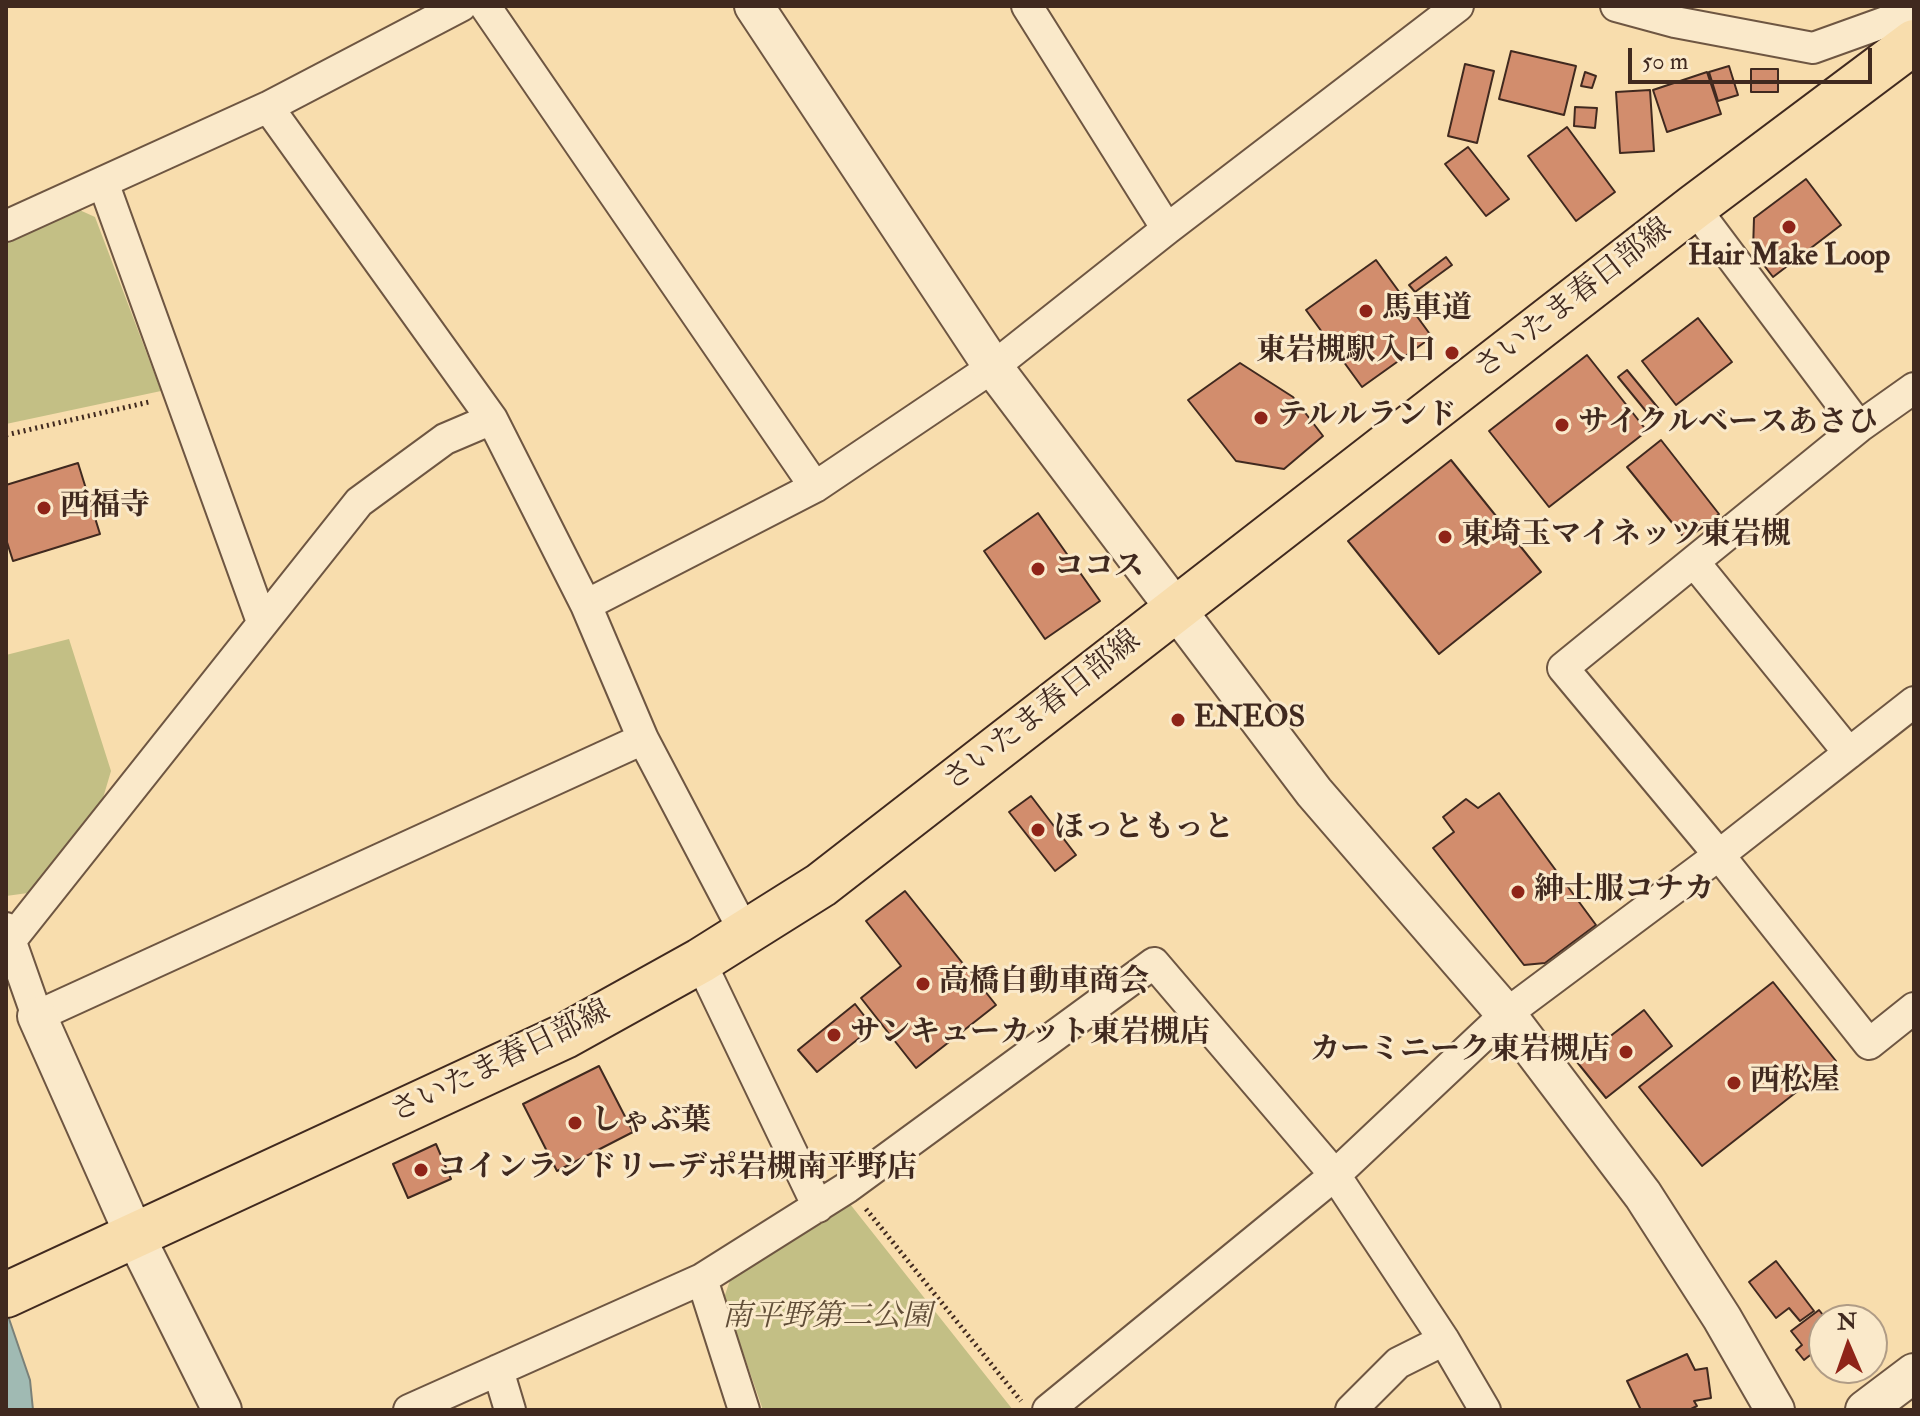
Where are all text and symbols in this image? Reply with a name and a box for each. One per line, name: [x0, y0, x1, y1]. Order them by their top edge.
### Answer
scale bar: [1632, 32, 1876, 82]
text: 50 m: [1642, 46, 1688, 77]
street label: さいたま春日部線: [1468, 212, 1680, 388]
marker: Hair Make Loop: [1780, 218, 1798, 236]
place label: Hair Make Loop: [1688, 240, 1890, 276]
place label: 馬車道: [1382, 293, 1472, 329]
marker: 馬車道: [1357, 302, 1375, 320]
place label: 東岩槻駅入口: [1256, 335, 1436, 371]
marker: 東岩槻駅入口: [1443, 344, 1461, 362]
place label: テルルランド: [1277, 400, 1457, 436]
place label: サイクルベースあさひ: [1578, 407, 1878, 443]
marker: テルルランド: [1252, 409, 1270, 427]
marker: サイクルベースあさひ: [1553, 416, 1571, 434]
place label: 西福寺: [60, 490, 150, 526]
marker: 西福寺: [35, 499, 53, 517]
place label: 東埼玉マイネッツ東岩槻: [1461, 519, 1791, 555]
marker: 東埼玉マイネッツ東岩槻: [1436, 528, 1454, 546]
place label: ココス: [1054, 551, 1144, 587]
marker: ココス: [1029, 560, 1047, 578]
street label: さいたま春日部線: [937, 624, 1149, 800]
place label: ENEOS: [1194, 702, 1305, 738]
marker: ENEOS: [1169, 711, 1187, 729]
place label: ほっともっと: [1054, 812, 1234, 848]
marker: ほっともっと: [1029, 821, 1047, 839]
place label: 紳士服コナカ: [1534, 874, 1714, 910]
marker: 紳士服コナカ: [1509, 883, 1527, 901]
place label: 高橋自動車商会: [939, 966, 1149, 1002]
marker: 高橋自動車商会: [914, 975, 932, 993]
street label: さいたま春日部線: [385, 994, 617, 1132]
place label: サンキューカット東岩槻店: [850, 1017, 1210, 1053]
marker: サンキューカット東岩槻店: [825, 1026, 843, 1044]
place label: カーミニーク東岩槻店: [1310, 1034, 1610, 1070]
marker: カーミニーク東岩槻店: [1617, 1043, 1635, 1061]
place label: 西松屋: [1750, 1065, 1840, 1101]
marker: 西松屋: [1725, 1074, 1743, 1092]
place label: しゃぶ葉: [591, 1105, 711, 1141]
marker: しゃぶ葉: [566, 1114, 584, 1132]
place label: コインランドリーデポ岩槻南平野店: [437, 1152, 917, 1188]
marker: コインランドリーデポ岩槻南平野店: [412, 1161, 430, 1179]
park label: 南平野第二公園: [722, 1301, 932, 1337]
north arrow: [1808, 1304, 1888, 1384]
text: N: [1837, 1308, 1858, 1336]

